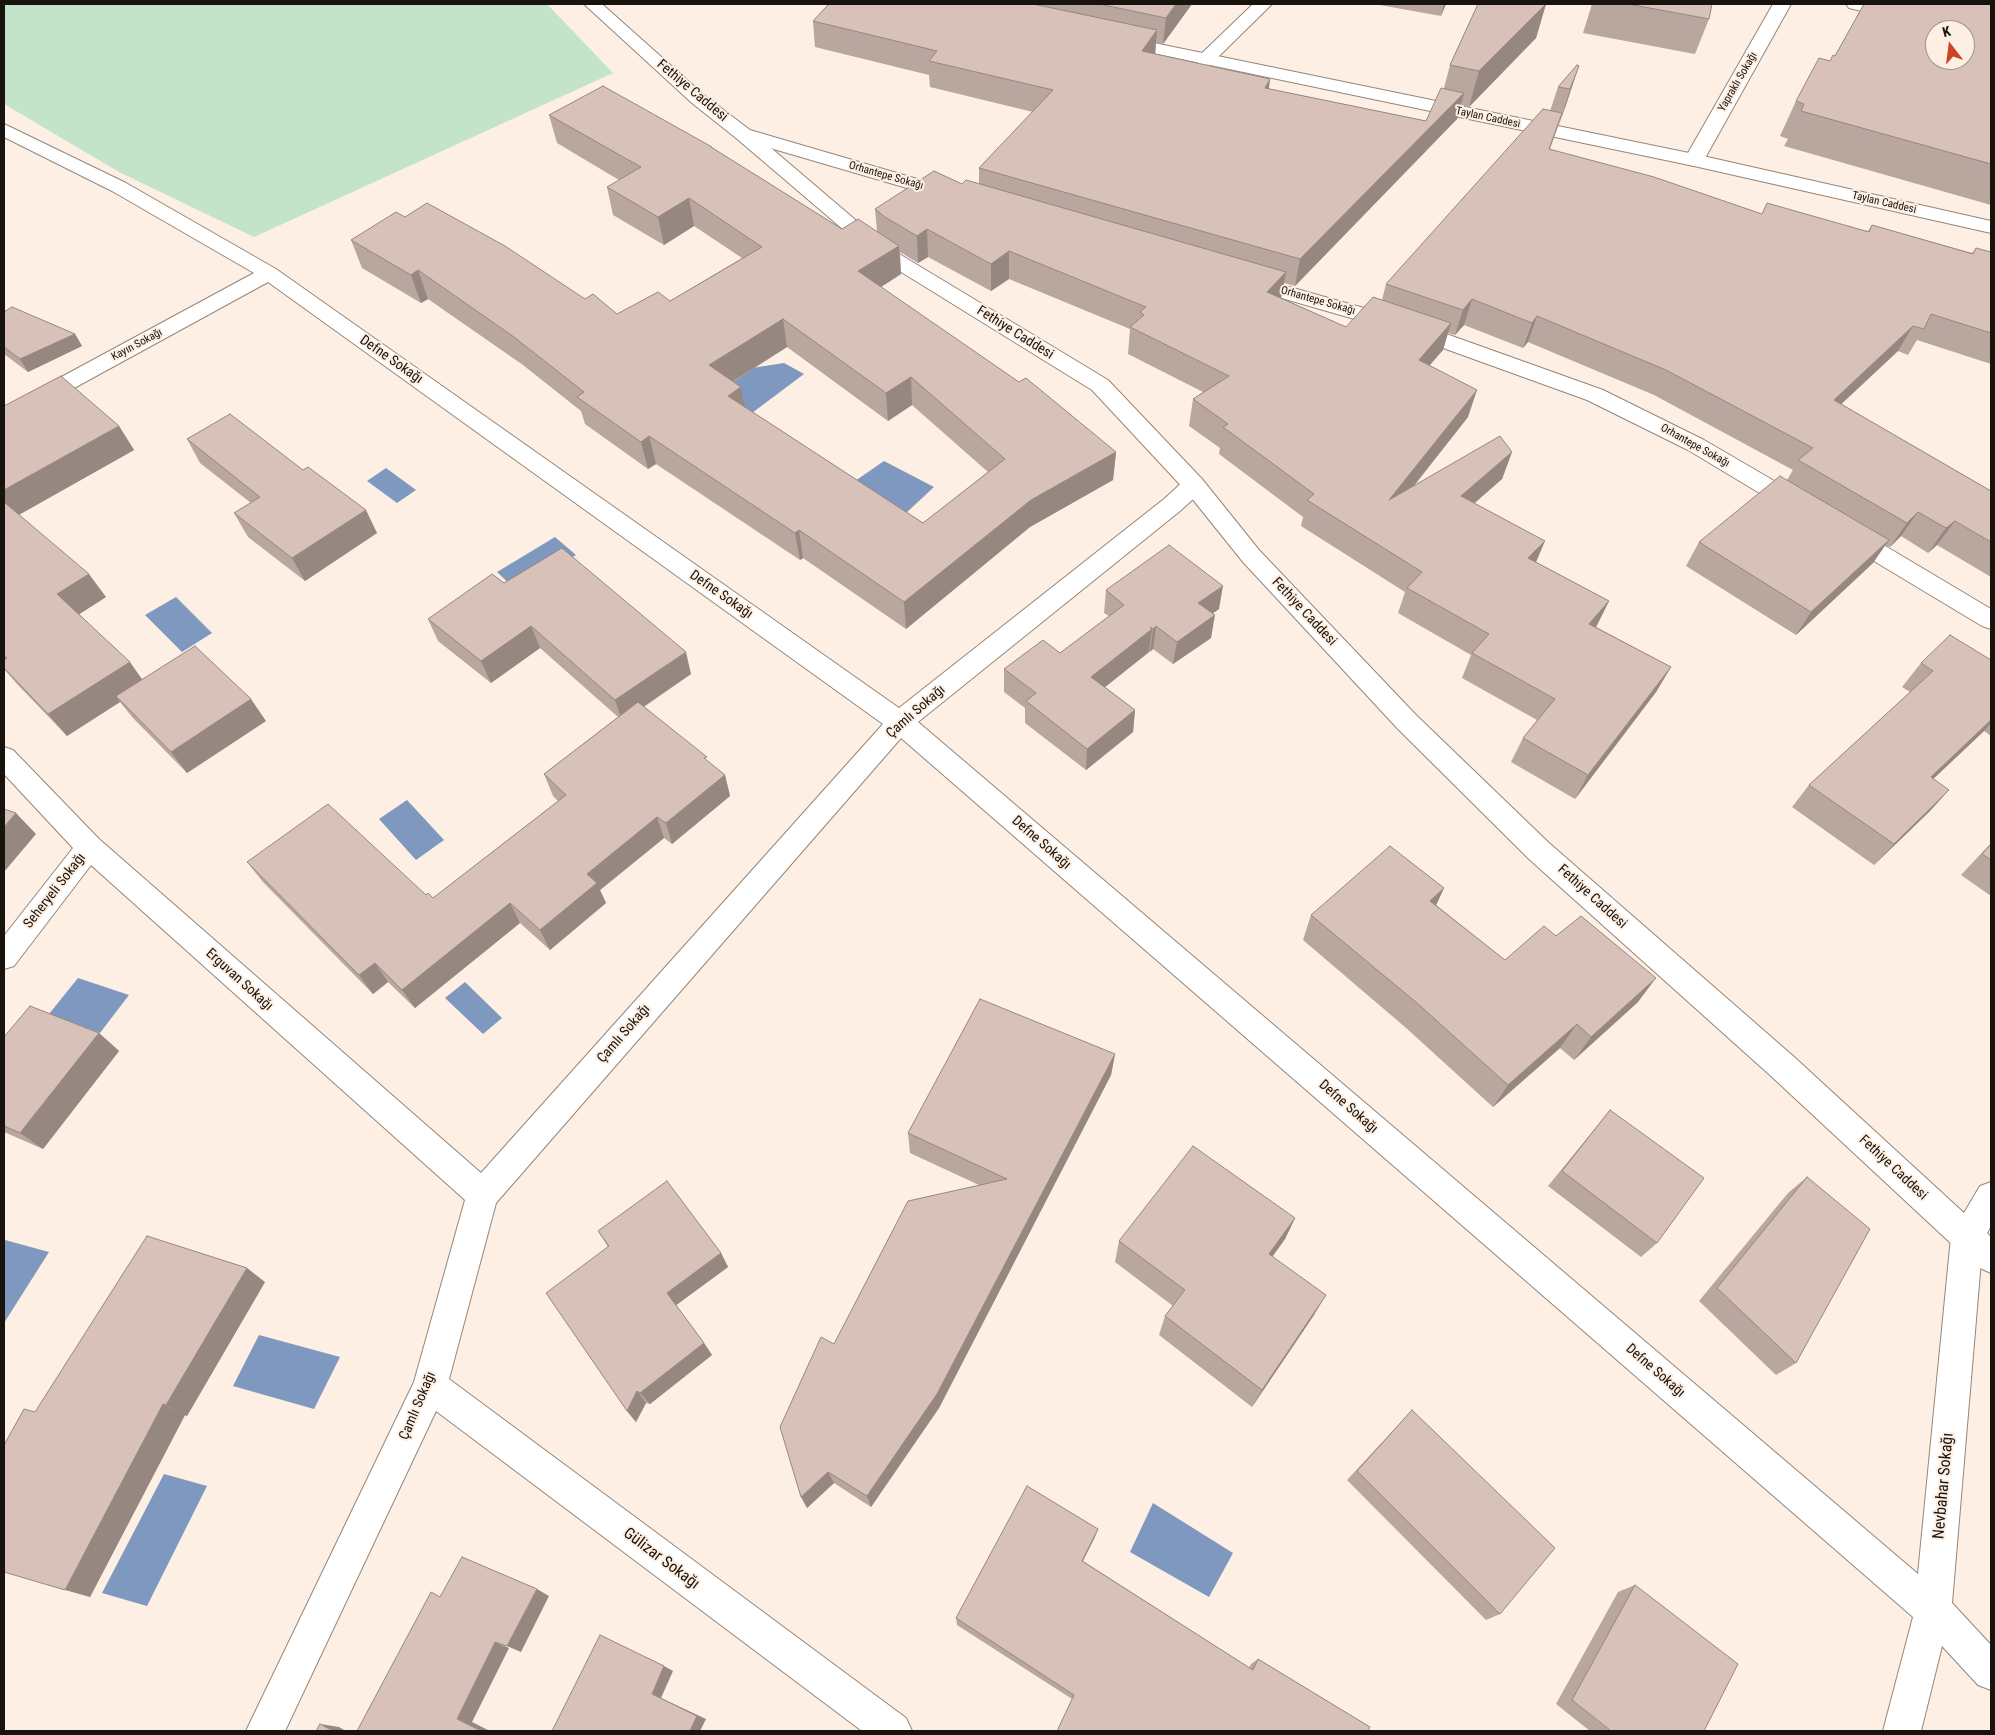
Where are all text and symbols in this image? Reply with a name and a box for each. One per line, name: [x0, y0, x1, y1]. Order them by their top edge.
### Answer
north arrow: [1925, 20, 1975, 70]
text: K: [1941, 23, 1952, 40]
street label: Yapraklı Sokağı: [1716, 50, 1760, 114]
street label: Fethiye Caddesi: [653, 56, 731, 126]
street label: Taylan Caddesi: [1455, 105, 1521, 131]
street label: Orhantepe Sokağı: [847, 159, 925, 193]
street label: Taylan Caddesi: [1851, 189, 1917, 217]
street label: Orhantepe Sokağı: [1279, 284, 1357, 318]
street label: Fethiye Caddesi: [973, 303, 1057, 363]
street label: Kayın Sokağı: [109, 326, 165, 364]
street label: Defne Sokağı: [356, 332, 426, 388]
street label: Orhantepe Sokağı: [1658, 422, 1732, 470]
street label: Defne Sokağı: [686, 567, 756, 623]
street label: Fethiye Caddesi: [1268, 574, 1340, 650]
street label: Çamlı Sokağı: [883, 682, 949, 742]
street label: Defne Sokağı: [1008, 813, 1074, 873]
street label: Seheryeli Sokağı: [20, 850, 90, 932]
street label: Fethiye Caddesi: [1554, 861, 1630, 933]
street label: Erguvan Sokağı: [202, 945, 276, 1015]
street label: Çamlı Sokağı: [594, 1001, 654, 1067]
street label: Defne Sokağı: [1315, 1077, 1381, 1137]
street label: Fethiye Caddesi: [1855, 1132, 1931, 1204]
street label: Defne Sokağı: [1622, 1341, 1688, 1401]
street label: Çamlı Sokağı: [396, 1369, 440, 1443]
street label: Nevbahar Sokağı: [1930, 1432, 1958, 1540]
street label: Gülizar Sokağı: [619, 1524, 703, 1594]

